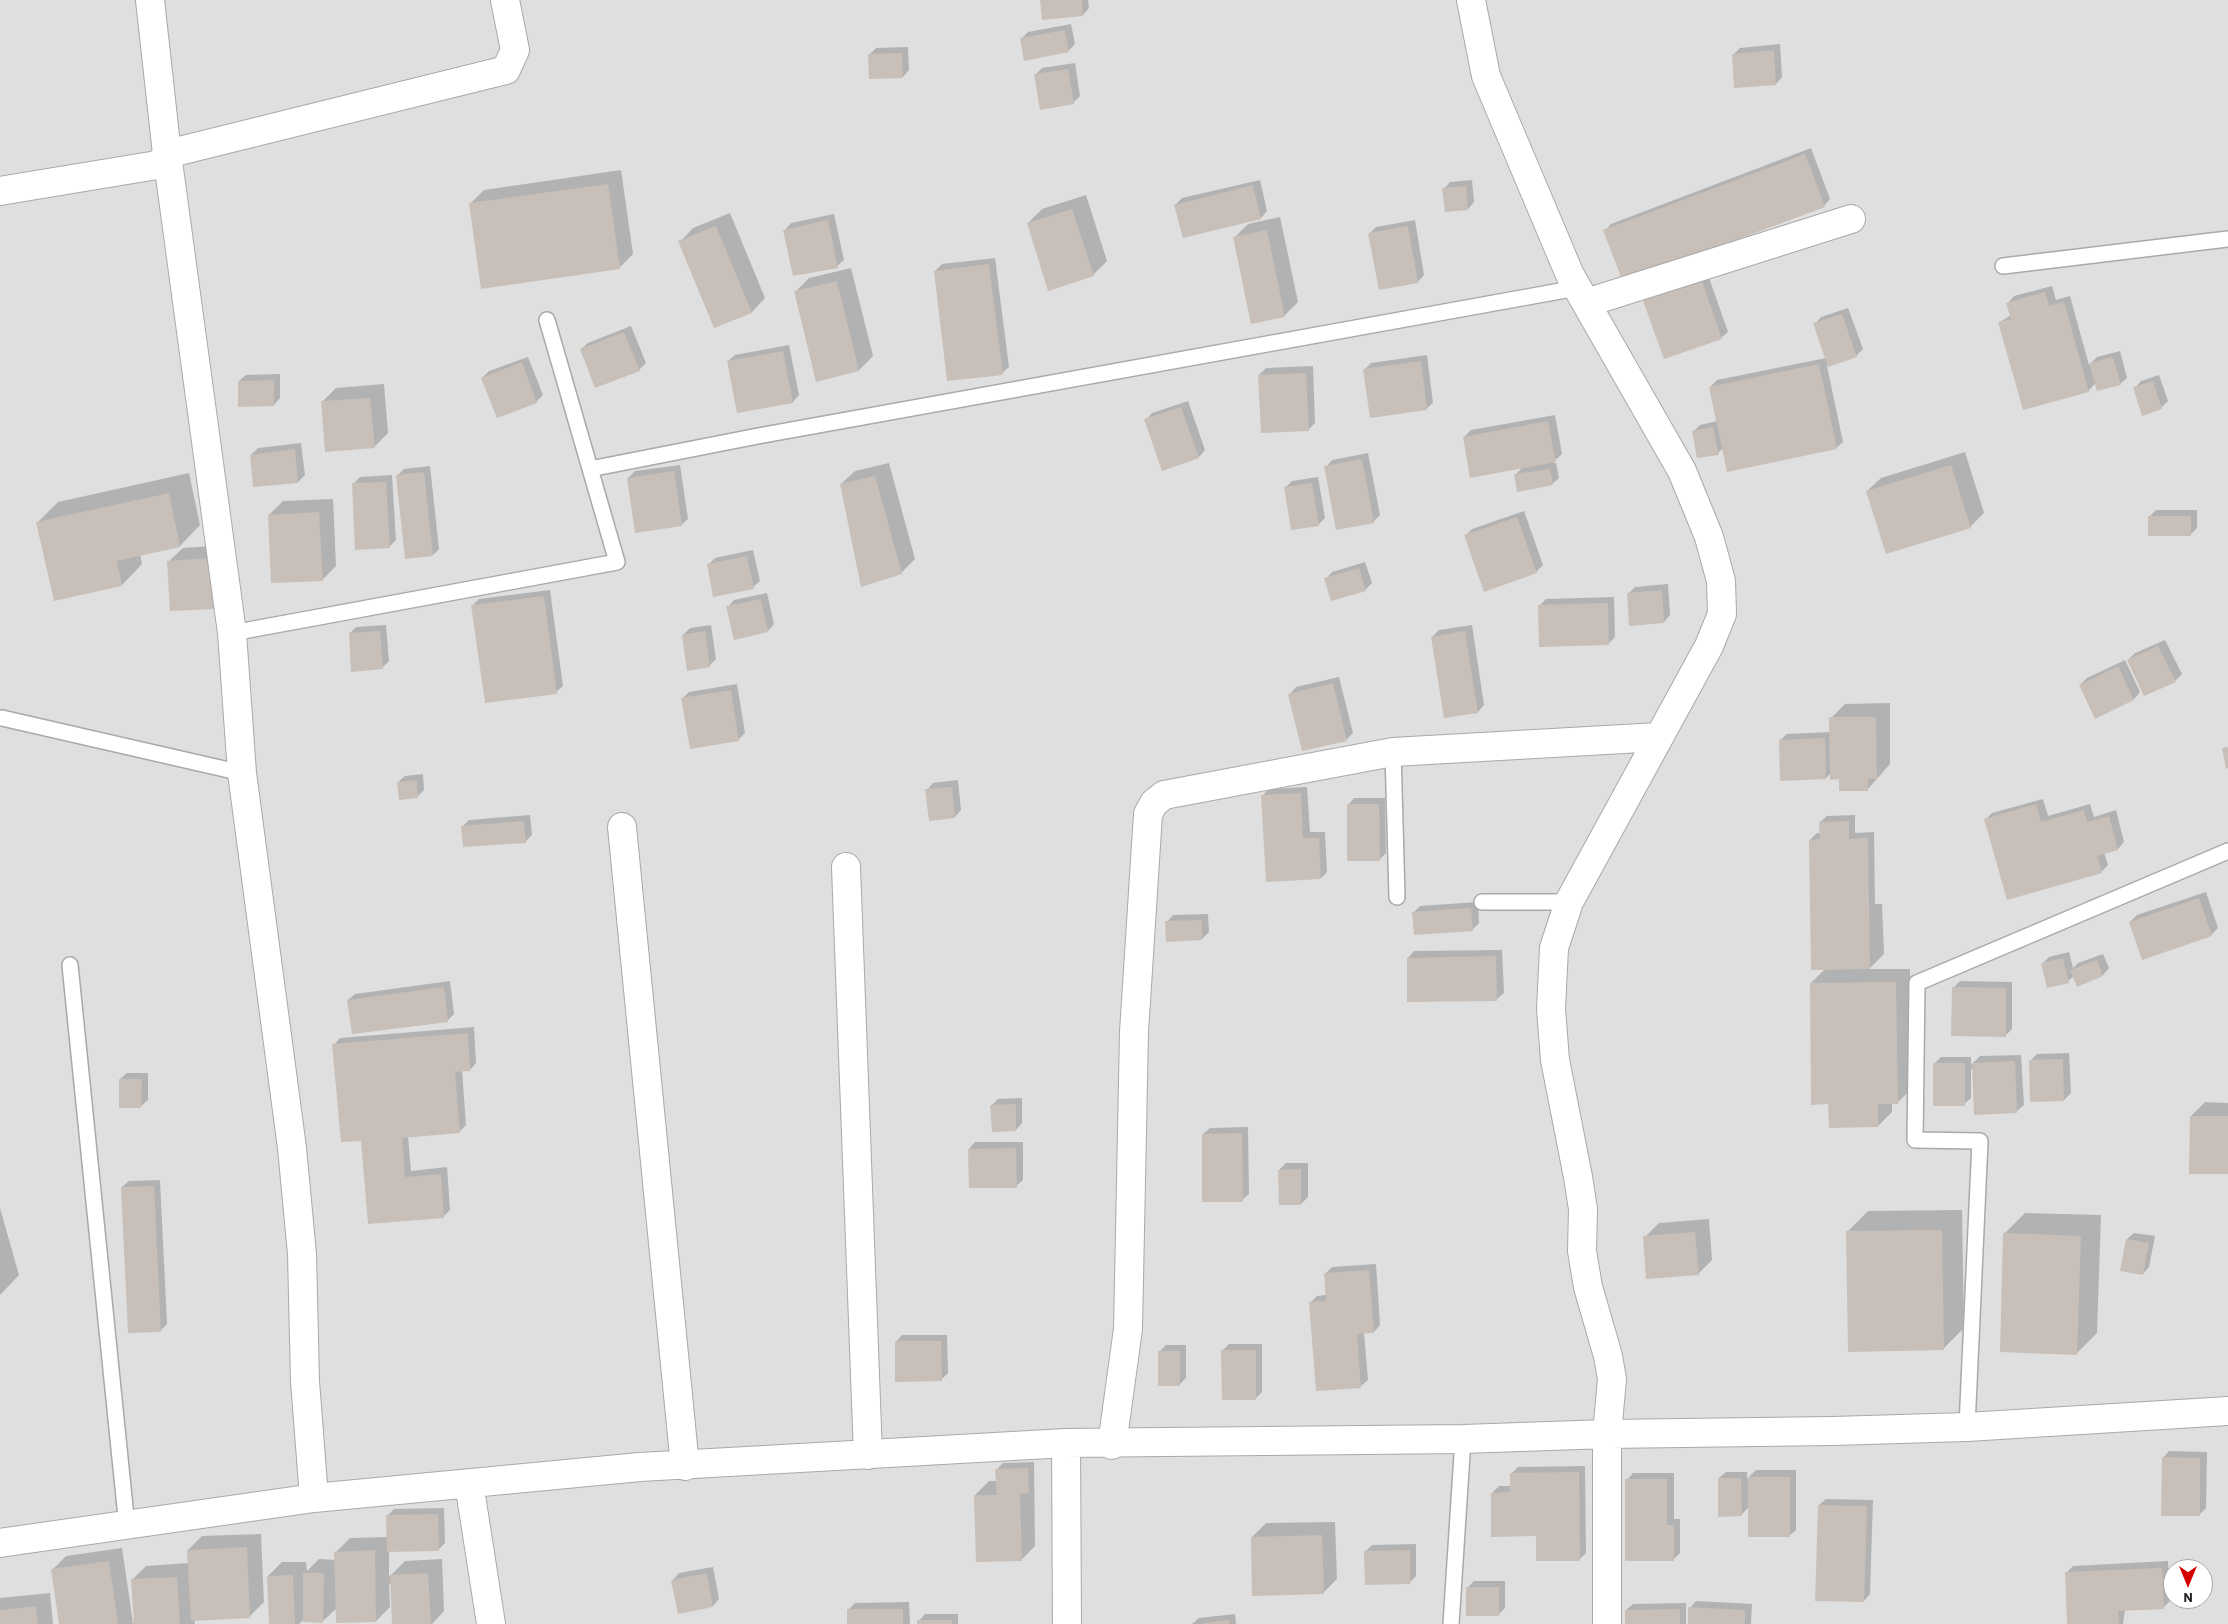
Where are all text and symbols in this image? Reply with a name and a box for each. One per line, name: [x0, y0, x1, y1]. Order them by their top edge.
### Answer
north arrow: [2163, 1559, 2213, 1609]
text: N: [2183, 1590, 2193, 1607]

